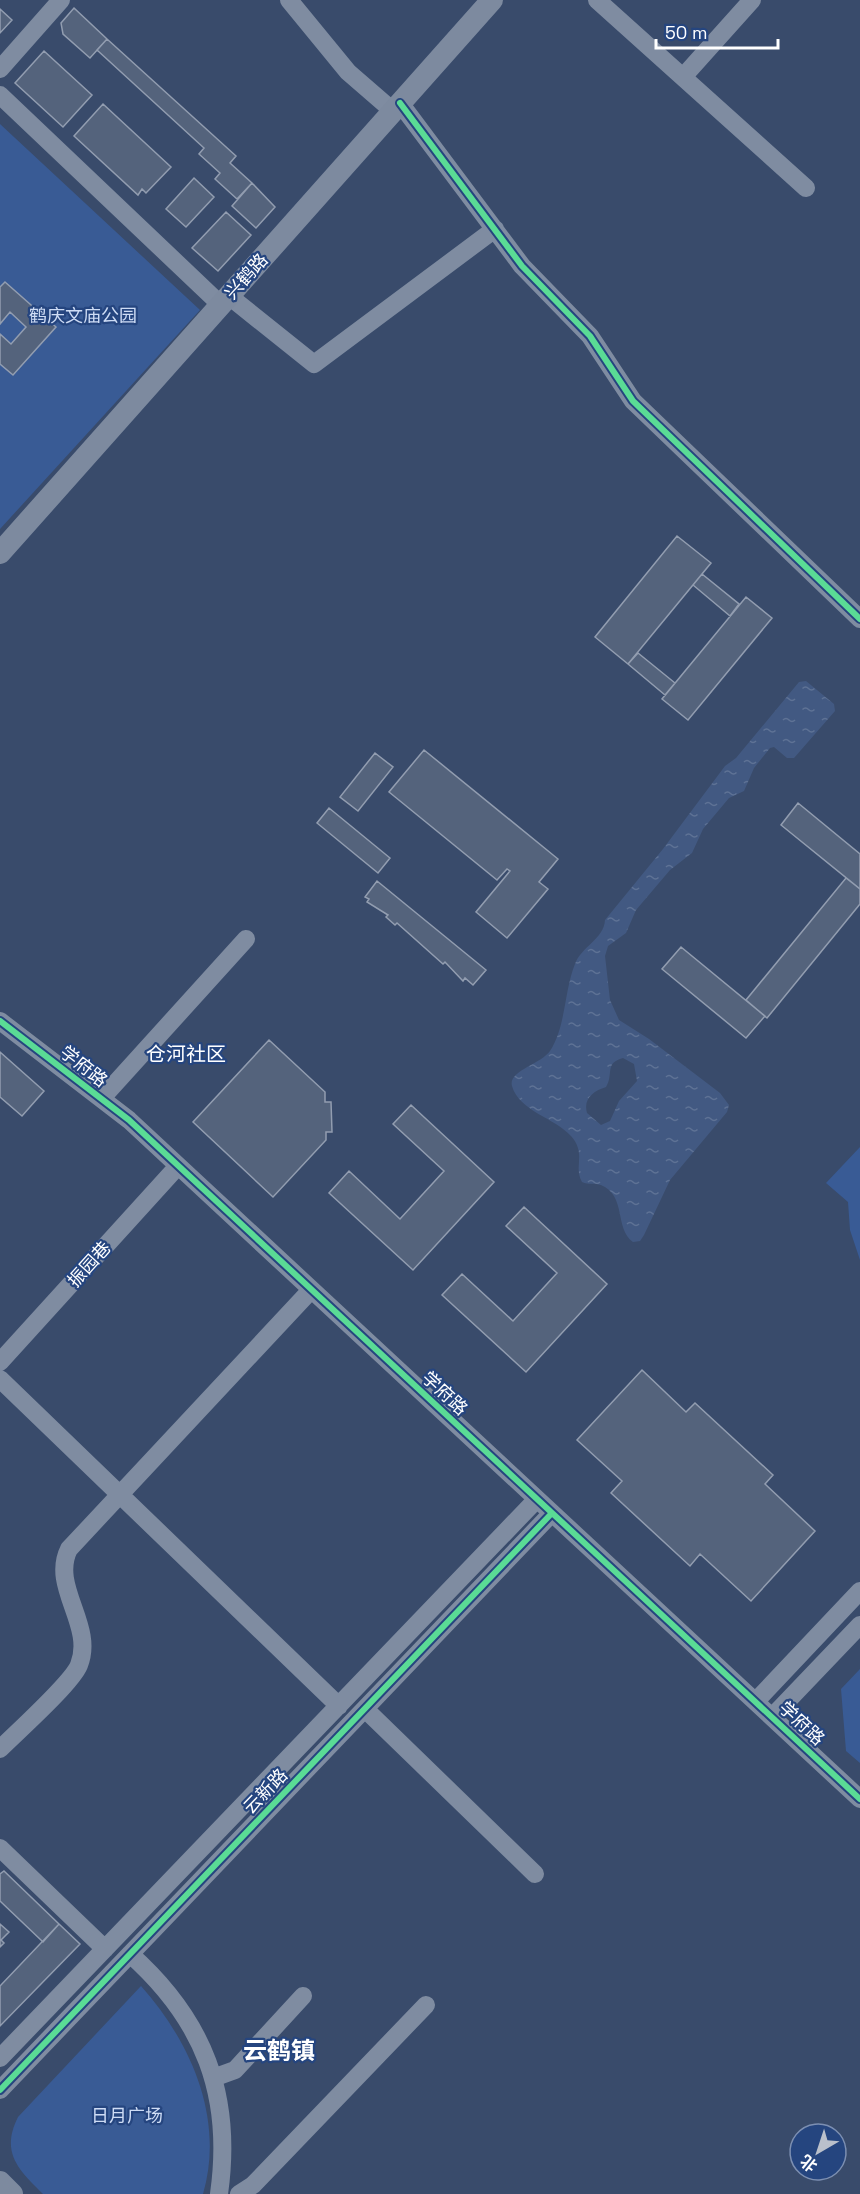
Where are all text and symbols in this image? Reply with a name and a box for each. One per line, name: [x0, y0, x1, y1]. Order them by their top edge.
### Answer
scale bar: [656, 12, 778, 50]
text: 50 m: [665, 21, 707, 44]
street label: 兴鹤路: [219, 248, 273, 304]
park label: 鹤庆文庙公园: [29, 304, 137, 327]
street label: 学府路: [56, 1040, 112, 1092]
district label: 仓河社区: [146, 1041, 226, 1067]
street label: 振园巷: [62, 1236, 116, 1292]
street label: 学府路: [417, 1366, 473, 1420]
street label: 学府路: [774, 1696, 830, 1750]
street label: 云新路: [238, 1764, 292, 1818]
district label: 云鹤镇: [243, 2035, 315, 2066]
park label: 日月广场: [91, 2104, 163, 2127]
north arrow: [788, 2122, 848, 2182]
text: 北: [796, 2150, 822, 2176]

